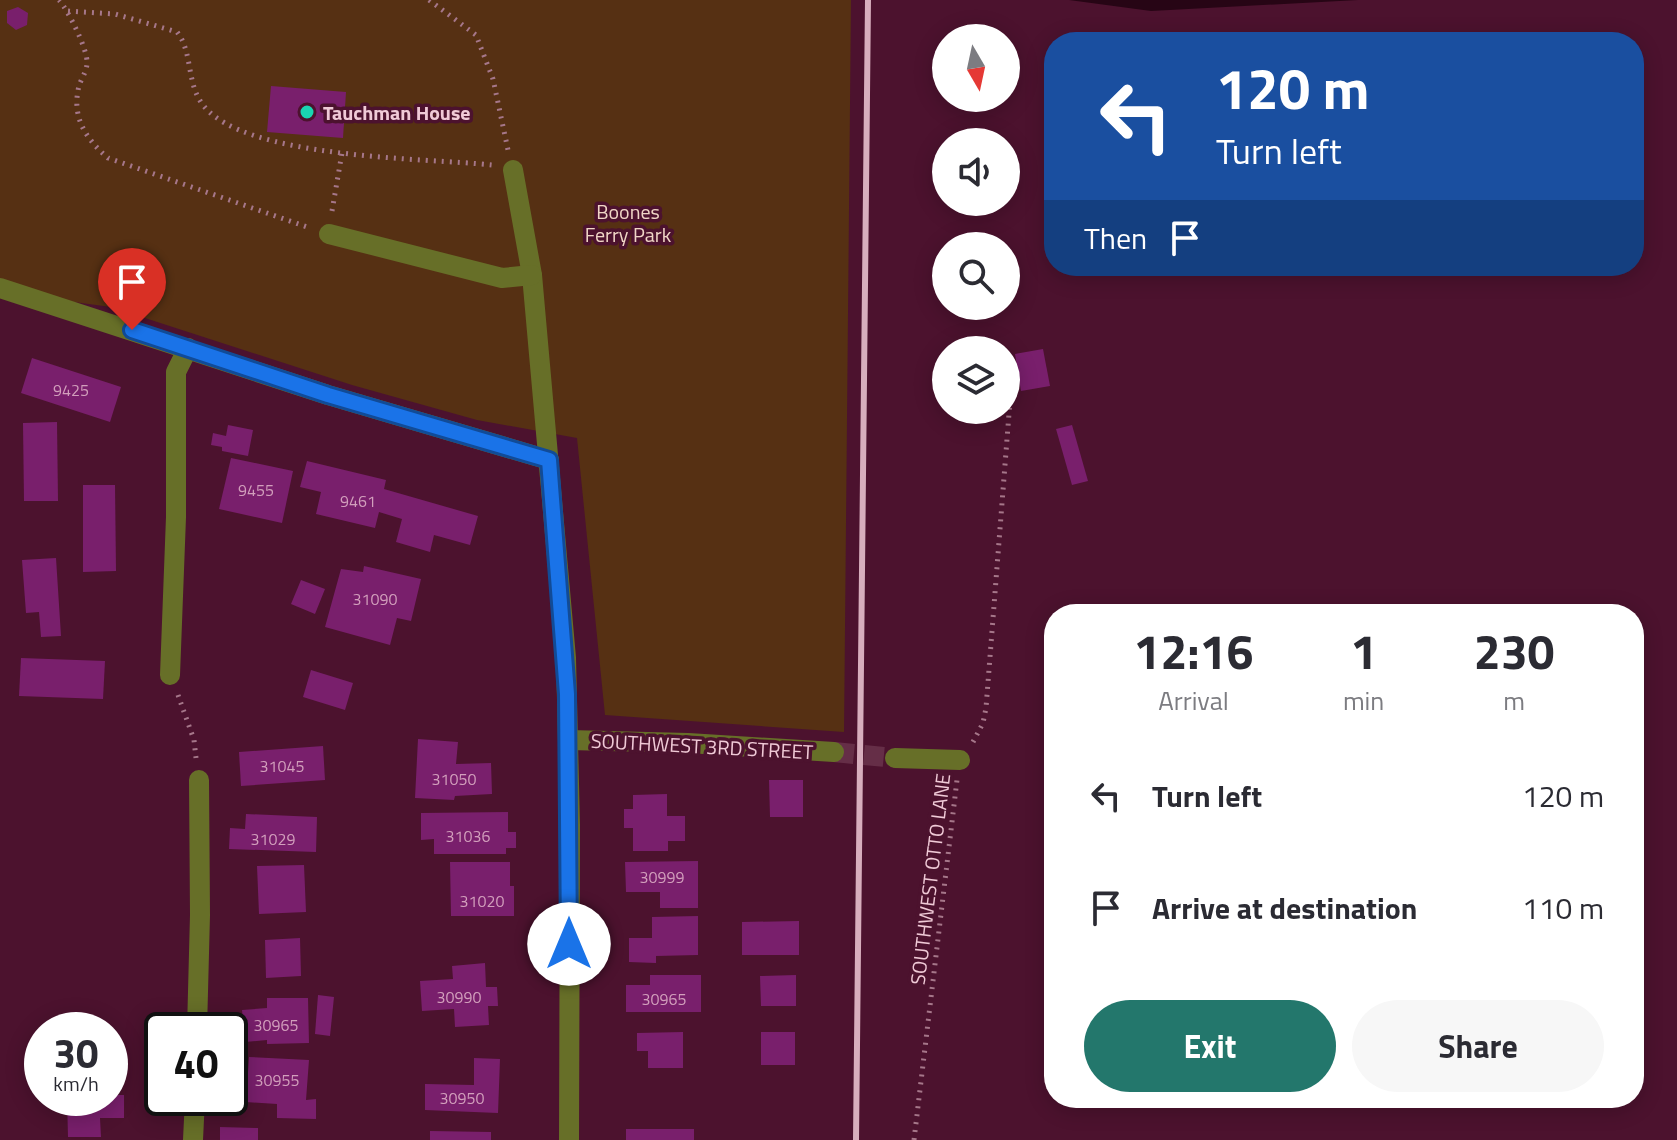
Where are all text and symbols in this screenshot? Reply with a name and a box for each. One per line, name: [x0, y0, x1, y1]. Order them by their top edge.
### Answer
north arrow: [932, 24, 1020, 112]
map controls: [932, 24, 1020, 424]
text: 120 m: [1216, 46, 1369, 131]
icon: left: [1084, 64, 1188, 168]
place label: Tauchman House: [323, 97, 471, 128]
marker: Tauchman House: [298, 103, 316, 121]
text: Turn left: [1216, 123, 1342, 178]
button: sound: [932, 128, 1020, 216]
park label: Boones Ferry Park: [585, 196, 672, 250]
text: Then: [1084, 215, 1147, 261]
icon: arrive: [1163, 216, 1207, 260]
button: search: [932, 232, 1020, 320]
pin: [98, 248, 166, 330]
icon: arrive: [110, 260, 154, 304]
button: layers: [932, 336, 1020, 424]
house number: 9425: [53, 378, 89, 402]
house number: 9455: [238, 478, 274, 502]
house number: 9461: [340, 489, 376, 513]
house number: 31090: [353, 587, 397, 611]
text: 12:16: [1134, 615, 1253, 688]
text: 1: [1350, 615, 1377, 688]
text: 230: [1474, 615, 1554, 688]
text: Arrival: [1158, 681, 1229, 720]
text: min: [1343, 681, 1384, 720]
text: m: [1503, 681, 1525, 720]
street label: SOUTHWEST 3RD STREET: [590, 725, 814, 767]
house number: 31045: [260, 754, 304, 778]
house number: 31050: [432, 767, 476, 791]
street label: SOUTHWEST OTTO LANE: [902, 772, 958, 986]
text: Turn left: [1152, 773, 1262, 819]
text: 120 m: [1522, 773, 1604, 819]
icon: left: [1084, 774, 1128, 818]
house number: 31036: [446, 824, 490, 848]
house number: 31029: [251, 827, 295, 851]
house number: 30999: [640, 865, 684, 889]
text: Arrive at destination: [1152, 885, 1417, 931]
text: 110 m: [1522, 885, 1604, 931]
icon: arrive: [1084, 886, 1128, 930]
house number: 31020: [460, 889, 504, 913]
position arrow: [527, 902, 611, 986]
house number: 30990: [437, 985, 481, 1009]
house number: 30965: [642, 987, 686, 1011]
button: Exit: [1084, 1000, 1336, 1092]
button: Share: [1352, 1000, 1604, 1092]
speed limit sign: 40: [144, 1012, 248, 1116]
house number: 30965: [254, 1013, 298, 1037]
text: 30: [54, 1023, 98, 1084]
text: km/h: [53, 1068, 99, 1099]
house number: 30955: [255, 1068, 299, 1092]
house number: 30950: [440, 1086, 484, 1110]

